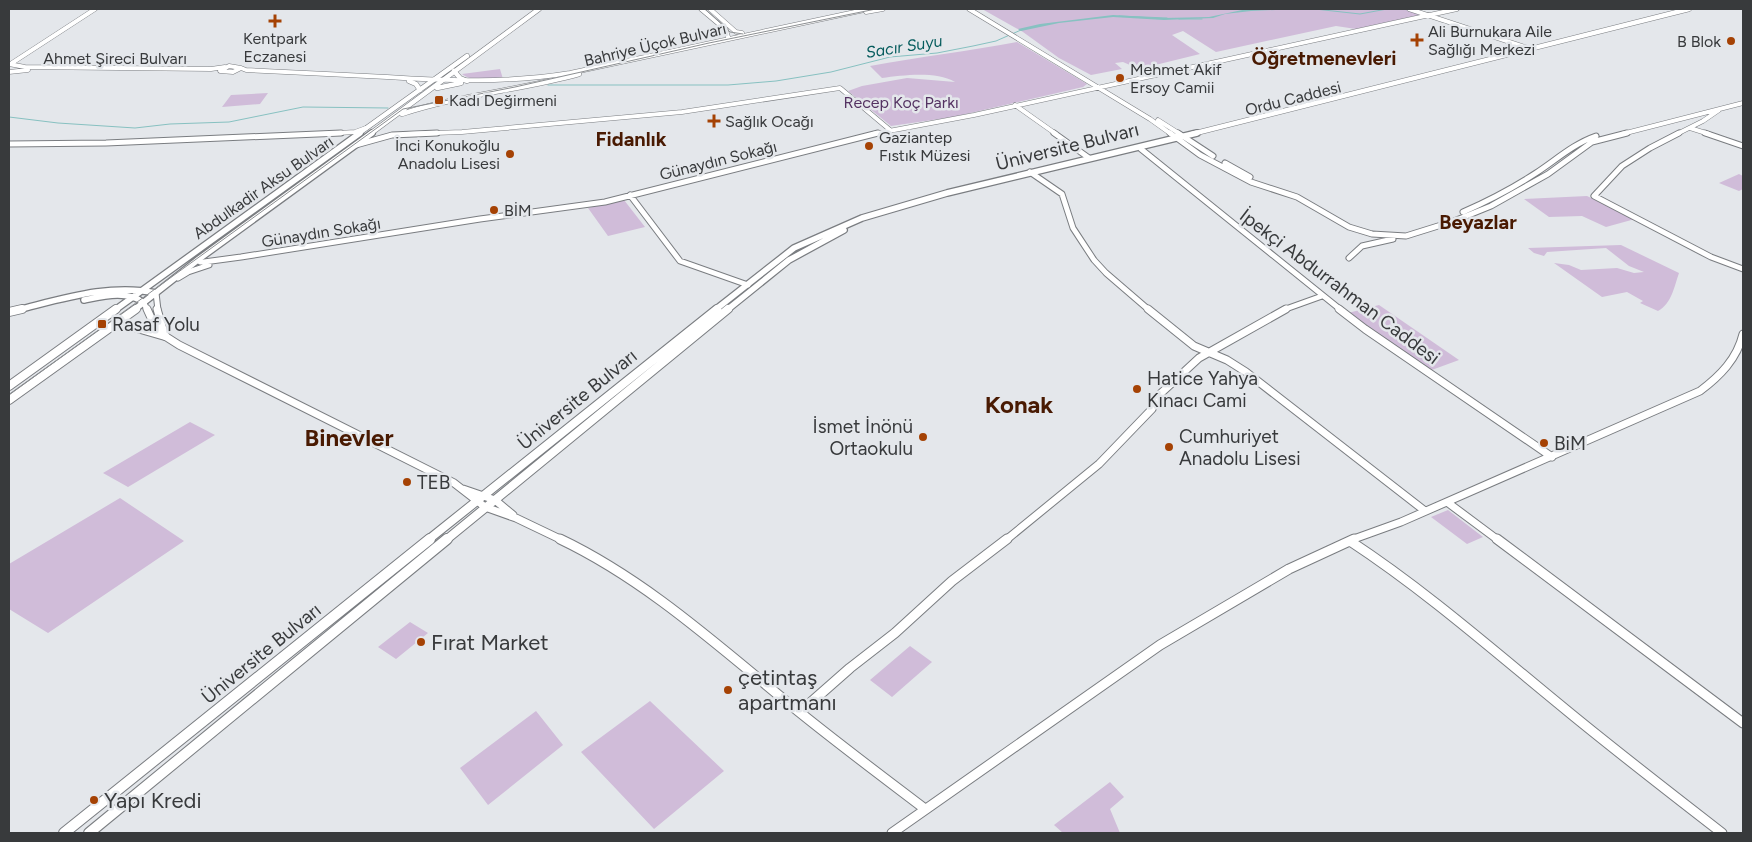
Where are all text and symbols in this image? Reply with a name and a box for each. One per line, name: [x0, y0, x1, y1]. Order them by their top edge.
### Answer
marker: Kentpark Eczanesi: [269, 15, 281, 27]
street label: Bahriye Üçok Bulvarı: [582, 19, 728, 70]
place label: Ali Burnukara Aile Sağlığı Merkezi: [1428, 22, 1552, 59]
place label: Kentpark Eczanesi: [243, 29, 307, 66]
water label: Sacır Suyu: [865, 31, 944, 62]
place label: B Blok: [1677, 32, 1721, 51]
marker: Ali Burnukara Aile Sağlığı Merkezi: [1410, 33, 1424, 47]
marker: B Blok: [1725, 35, 1737, 47]
district label: Öğretmenevleri: [1252, 46, 1396, 70]
street label: Ahmet Şireci Bulvarı: [43, 49, 187, 68]
place label: Mehmet Akif Ersoy Camii: [1130, 60, 1222, 97]
marker: Mehmet Akif Ersoy Camii: [1114, 72, 1126, 84]
street label: Ordu Caddesi: [1243, 77, 1343, 120]
place label: Kadı Değirmeni: [449, 91, 557, 110]
park label: Recep Koç Parkı: [843, 93, 959, 112]
marker: Kadı Değirmeni: [433, 94, 445, 106]
place label: Sağlık Ocağı: [725, 112, 814, 131]
marker: Sağlık Ocağı: [707, 114, 721, 128]
street label: Üniversite Bulvarı: [993, 118, 1141, 175]
district label: Fidanlık: [595, 127, 667, 151]
place label: Gaziantep Fıstık Müzesi: [879, 128, 971, 165]
street label: Abdulkadir Aksu Bulvarı: [190, 132, 337, 243]
place label: İnci Konukoğlu Anadolu Lisesi: [395, 136, 500, 173]
street label: Günaydın Sokağı: [657, 137, 779, 184]
marker: Gaziantep Fıstık Müzesi: [863, 140, 875, 152]
marker: İnci Konukoğlu Anadolu Lisesi: [504, 148, 516, 160]
place label: BİM: [504, 201, 532, 220]
marker: BİM: [488, 204, 500, 216]
street label: İpekçi Abdurrahman Caddesi: [1235, 204, 1444, 369]
district label: Beyazlar: [1439, 210, 1517, 234]
street label: Günaydın Sokağı: [260, 214, 382, 251]
place label: Rasaf Yolu: [112, 313, 200, 336]
marker: Rasaf Yolu: [96, 318, 108, 330]
street label: Üniversite Bulvarı: [513, 344, 642, 455]
place label: Hatice Yahya Kınacı Cami: [1147, 367, 1258, 412]
marker: Hatice Yahya Kınacı Cami: [1131, 383, 1143, 395]
district label: Konak: [985, 390, 1053, 419]
place label: İsmet İnönü Ortaokulu: [813, 415, 913, 460]
district label: Binevler: [304, 423, 394, 452]
place label: Cumhuriyet Anadolu Lisesi: [1179, 425, 1301, 470]
marker: İsmet İnönü Ortaokulu: [917, 431, 929, 443]
place label: BiM: [1554, 432, 1586, 455]
marker: BiM: [1538, 437, 1550, 449]
marker: Cumhuriyet Anadolu Lisesi: [1163, 441, 1175, 453]
place label: TEB: [417, 471, 450, 494]
marker: TEB: [401, 476, 413, 488]
street label: Üniversite Bulvarı: [197, 598, 326, 709]
place label: Fırat Market: [431, 629, 548, 656]
marker: Fırat Market: [415, 636, 427, 648]
place label: çetintaş apartmanı: [738, 664, 837, 716]
marker: çetintaş apartmanı: [722, 684, 734, 696]
place label: Yapı Kredi: [104, 787, 202, 814]
marker: Yapı Kredi: [88, 794, 100, 806]

